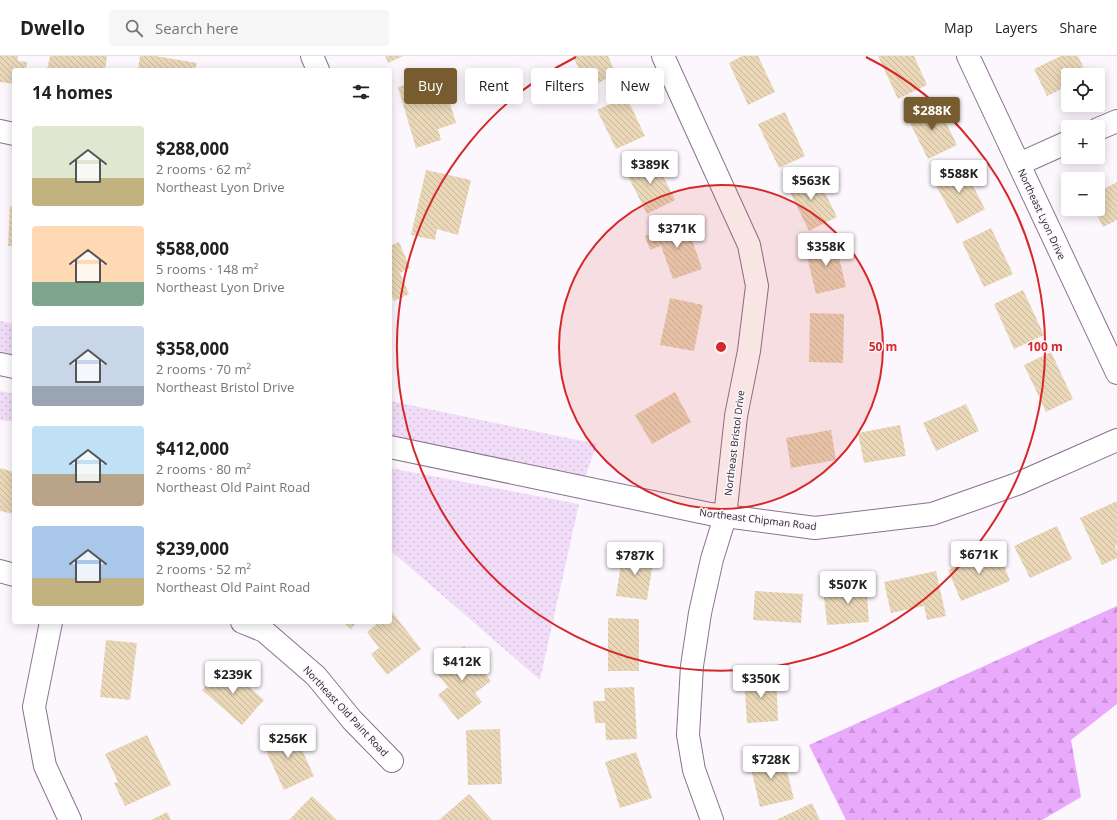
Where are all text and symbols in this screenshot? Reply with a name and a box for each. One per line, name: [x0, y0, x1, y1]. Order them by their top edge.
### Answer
search box: [109, 10, 389, 46]
text: Dwello: [20, 15, 85, 41]
icon: search: [123, 17, 145, 39]
text: Search here: [155, 18, 239, 38]
text: Map: [944, 18, 973, 37]
text: Layers: [995, 18, 1037, 37]
text: Share: [1059, 18, 1097, 37]
chip: Buy: [404, 68, 457, 104]
chip: Rent: [465, 68, 523, 104]
chip: Filters: [531, 68, 598, 104]
chip: New: [606, 68, 664, 104]
map controls: [1061, 68, 1105, 216]
button: locate: [1061, 68, 1105, 112]
text: 14 homes: [32, 81, 113, 104]
icon: filters: [350, 81, 372, 103]
pin: $288K: [904, 97, 960, 131]
text: $288K: [913, 101, 951, 119]
button: +: [1061, 120, 1105, 164]
text: $288,000: [156, 137, 229, 160]
icon: home: [64, 142, 112, 190]
pin: $389K: [622, 151, 678, 185]
text: $389K: [631, 155, 669, 173]
text: 2 rooms · 62 m²: [156, 160, 251, 178]
pin: $588K: [931, 160, 987, 194]
text: $588K: [940, 164, 978, 182]
street label: Northeast Lyon Drive: [1015, 166, 1069, 262]
pin: $563K: [783, 167, 839, 201]
text: $563K: [792, 171, 830, 189]
button: −: [1061, 172, 1105, 216]
text: Northeast Lyon Drive: [156, 178, 285, 196]
pin: $371K: [649, 215, 705, 249]
text: $371K: [658, 219, 696, 237]
pin: $358K: [798, 233, 854, 267]
text: $588,000: [156, 237, 229, 260]
text: $358K: [807, 237, 845, 255]
icon: home: [64, 242, 112, 290]
text: 5 rooms · 148 m²: [156, 260, 258, 278]
text: Northeast Lyon Drive: [156, 278, 285, 296]
text: $358,000: [156, 337, 229, 360]
text: 50 m: [869, 338, 897, 355]
text: 100 m: [1027, 338, 1063, 355]
centre of rings: [714, 340, 728, 354]
icon: home: [64, 342, 112, 390]
text: 2 rooms · 70 m²: [156, 360, 251, 378]
text: Northeast Bristol Drive: [156, 378, 294, 396]
street label: Northeast Bristol Drive: [721, 389, 747, 497]
text: $412,000: [156, 437, 229, 460]
icon: home: [64, 442, 112, 490]
text: 2 rooms · 80 m²: [156, 460, 251, 478]
text: Northeast Old Paint Road: [156, 478, 310, 496]
street label: Northeast Chipman Road: [699, 505, 817, 533]
text: $239,000: [156, 537, 229, 560]
pin: $671K: [951, 541, 1007, 575]
icon: home: [64, 542, 112, 590]
pin: $787K: [607, 542, 663, 576]
text: $671K: [960, 545, 998, 563]
text: $787K: [616, 546, 654, 564]
text: 2 rooms · 52 m²: [156, 560, 251, 578]
pin: $507K: [820, 571, 876, 605]
text: $507K: [829, 575, 867, 593]
text: Northeast Old Paint Road: [156, 578, 310, 596]
pin: $412K: [434, 648, 490, 682]
text: $412K: [443, 652, 481, 670]
pin: $239K: [205, 661, 261, 695]
street label: Northeast Old Paint Road: [300, 663, 392, 759]
text: $239K: [214, 665, 252, 683]
pin: $350K: [733, 665, 789, 699]
text: $350K: [742, 669, 780, 687]
pin: $256K: [260, 725, 316, 759]
text: $256K: [269, 729, 307, 747]
pin: $728K: [743, 746, 799, 780]
text: $728K: [752, 750, 790, 768]

